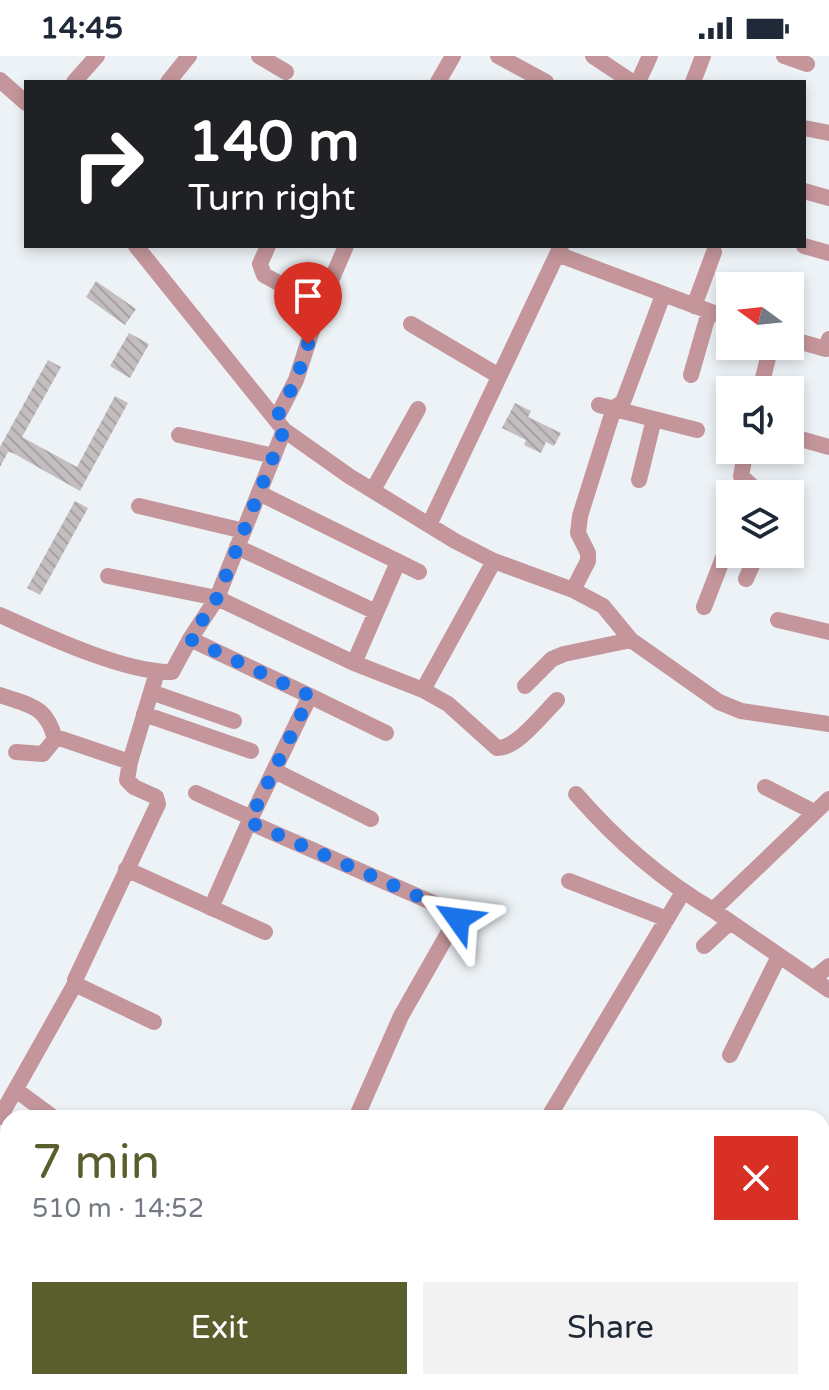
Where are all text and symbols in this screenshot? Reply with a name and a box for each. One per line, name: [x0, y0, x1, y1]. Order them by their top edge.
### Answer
text: 14:45: [40, 10, 123, 47]
text: 140 m: [188, 109, 359, 176]
icon: right: [56, 112, 160, 216]
text: Turn right: [188, 177, 355, 220]
pin: [274, 262, 342, 344]
north arrow: [716, 272, 804, 360]
map controls: [716, 272, 804, 568]
icon: arrive: [286, 274, 330, 318]
button: sound: [716, 376, 804, 464]
button: layers: [716, 480, 804, 568]
position arrow: [416, 877, 500, 961]
text: 7 min: [32, 1134, 160, 1192]
button: close: [714, 1136, 798, 1220]
text: 510 m · 14:52: [32, 1193, 204, 1224]
button: Exit: [32, 1282, 407, 1374]
button: Share: [423, 1282, 798, 1374]

